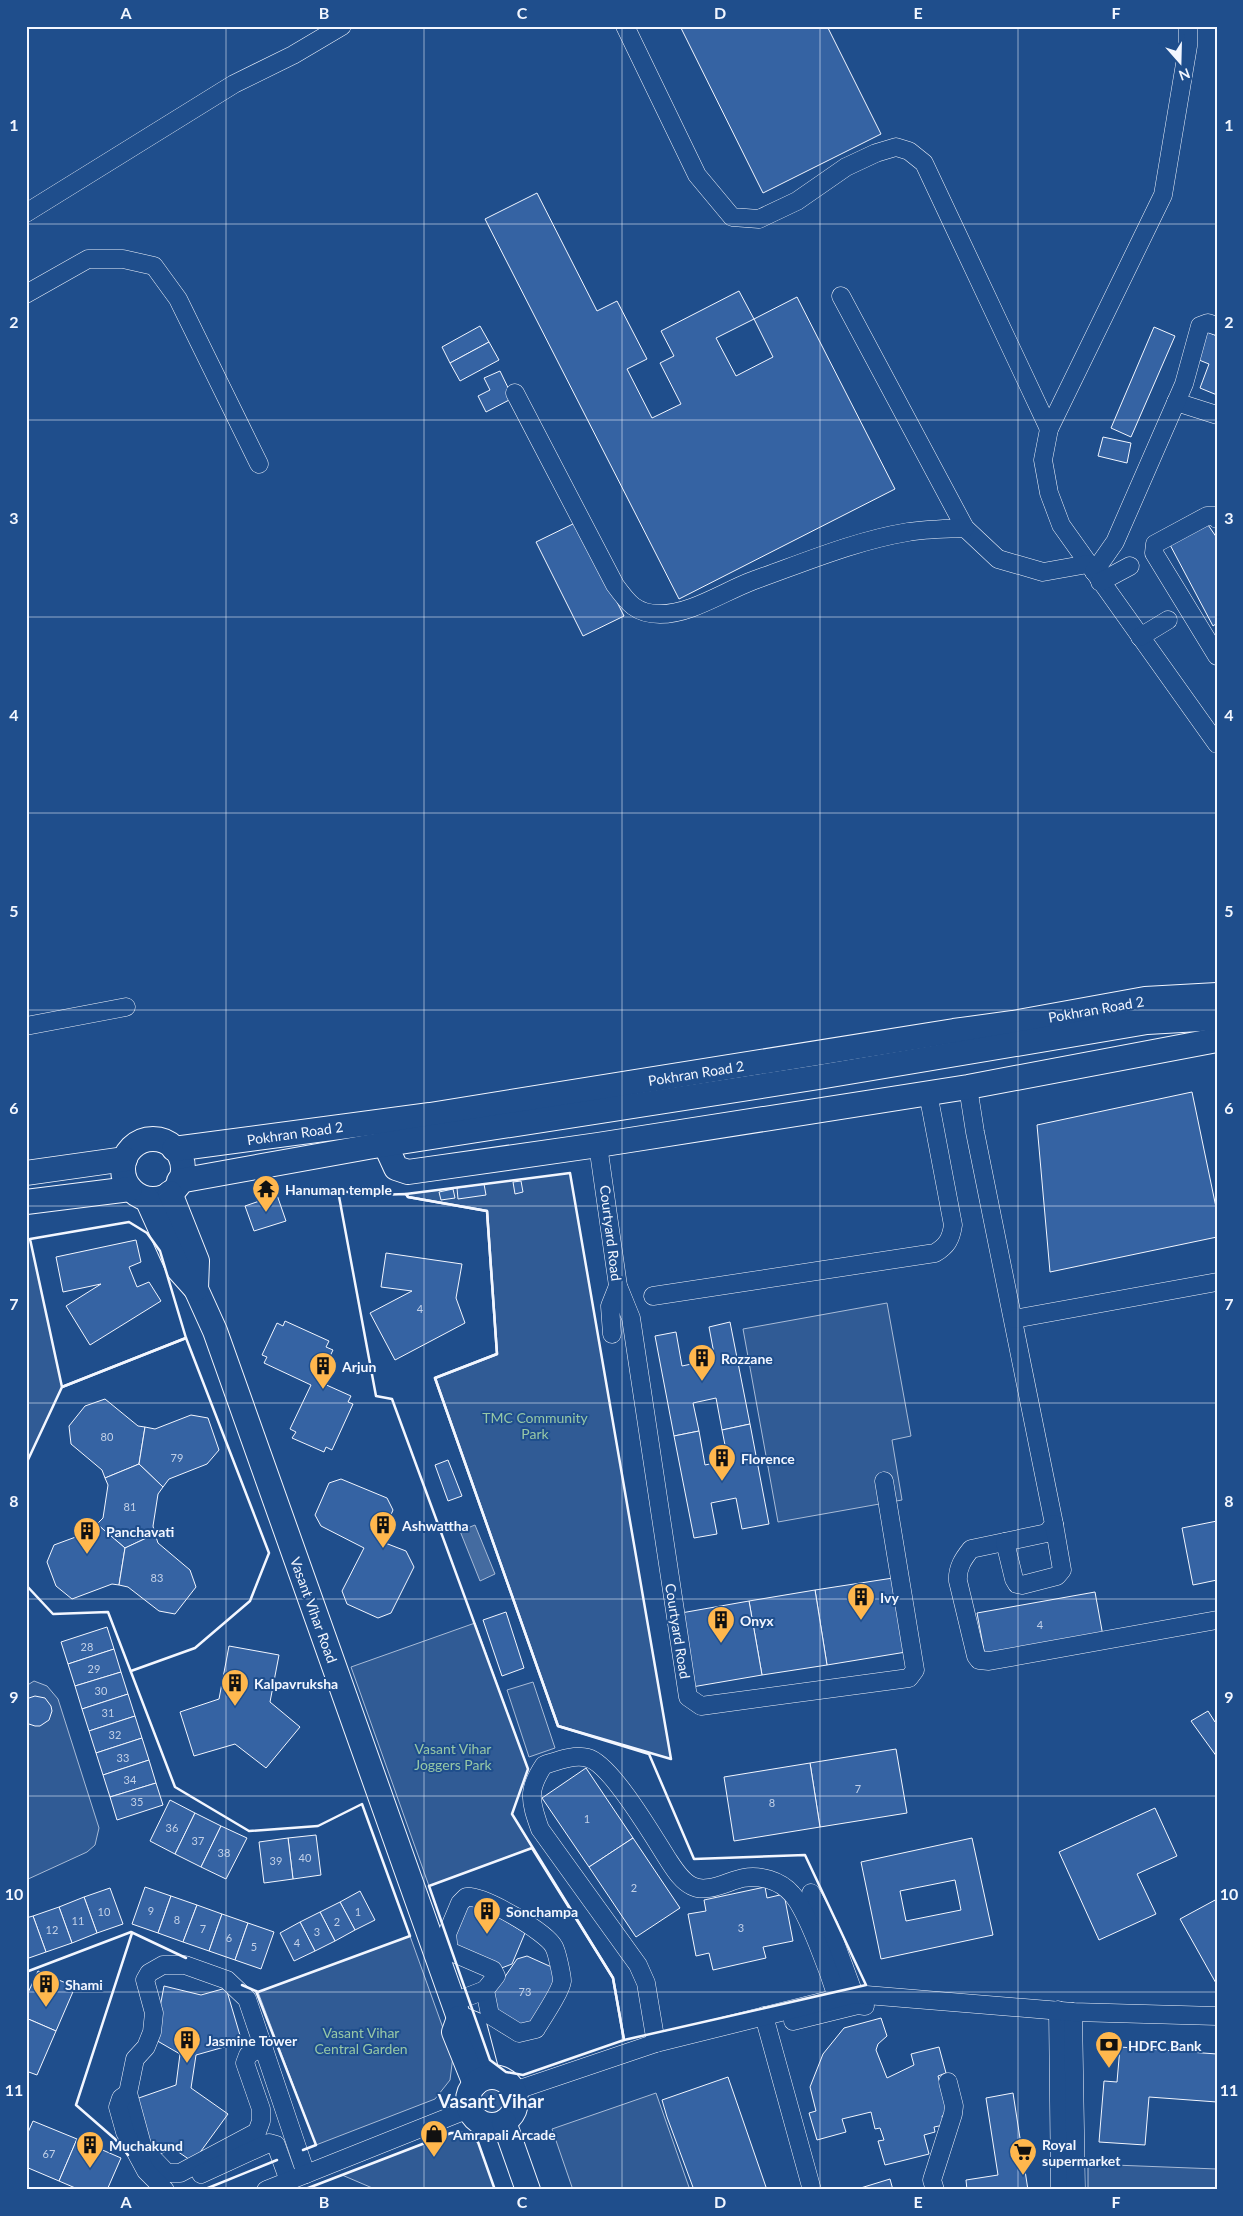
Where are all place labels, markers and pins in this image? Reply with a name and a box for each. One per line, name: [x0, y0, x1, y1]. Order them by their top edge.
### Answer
temple icon: Hanuman temple: [251, 1174, 281, 1213]
place label: Hanuman temple: [285, 1181, 392, 1198]
building icon: Rozzane: [687, 1343, 717, 1382]
place label: Rozzane: [721, 1350, 773, 1367]
building icon: Arjun: [308, 1351, 338, 1390]
place label: Arjun: [341, 1358, 376, 1375]
building icon: Florence: [707, 1443, 737, 1482]
place label: Florence: [741, 1450, 795, 1467]
building icon: Ashwattha: [368, 1510, 398, 1549]
building icon: Panchavati: [72, 1516, 102, 1555]
place label: Ashwattha: [401, 1517, 469, 1534]
place label: Panchavati: [106, 1523, 174, 1540]
building icon: Ivy: [846, 1582, 876, 1621]
place label: Ivy: [880, 1589, 899, 1606]
building icon: Onyx: [706, 1605, 736, 1644]
place label: Onyx: [740, 1612, 774, 1629]
building icon: Kalpavruksha: [220, 1668, 250, 1707]
place label: Kalpavruksha: [254, 1675, 338, 1692]
building icon: Sonchampa: [472, 1896, 502, 1935]
place label: Sonchampa: [506, 1903, 578, 1920]
building icon: Shami: [31, 1969, 61, 2008]
place label: Shami: [65, 1976, 103, 1993]
building icon: Jasmine Tower: [172, 2025, 202, 2064]
bank icon: HDFC Bank: [1094, 2030, 1124, 2069]
place label: Jasmine Tower: [206, 2032, 298, 2049]
place label: HDFC Bank: [1128, 2037, 1202, 2054]
shop icon: Amrapali Arcade: [419, 2119, 449, 2158]
place label: Amrapali Arcade: [452, 2126, 556, 2143]
building icon: Muchakund: [75, 2130, 105, 2169]
place label: Royal supermarket: [1042, 2136, 1121, 2169]
place label: Muchakund: [109, 2137, 183, 2154]
supermarket icon: Royal supermarket: [1008, 2137, 1038, 2176]

